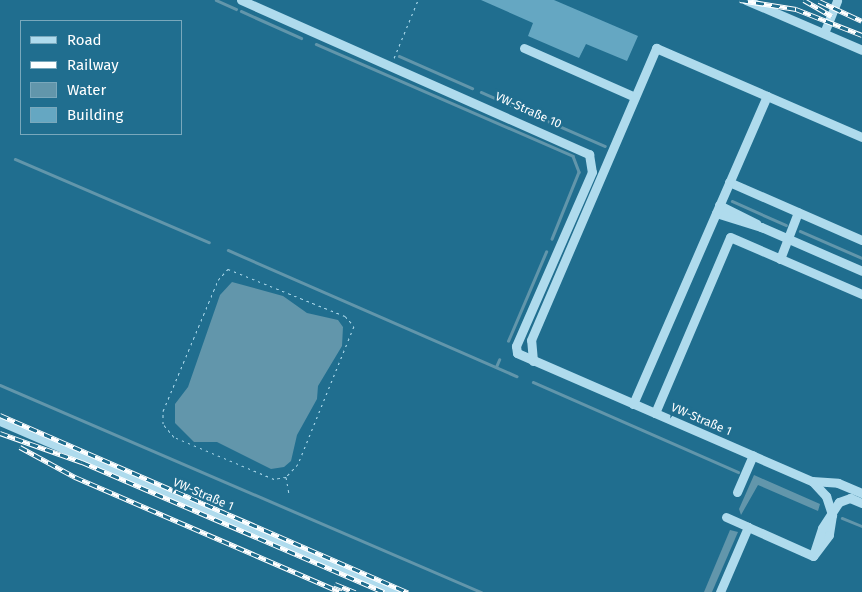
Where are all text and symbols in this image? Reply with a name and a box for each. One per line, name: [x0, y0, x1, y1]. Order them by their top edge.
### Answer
legend: [20, 20, 182, 135]
text: Road: [67, 31, 102, 49]
text: Railway: [67, 56, 119, 74]
text: Water: [67, 81, 106, 99]
street label: VW-Straße 10: [493, 90, 563, 132]
text: Building: [67, 106, 123, 124]
street label: VW-Straße 1: [668, 401, 734, 439]
street label: VW-Straße 1: [170, 476, 236, 514]

